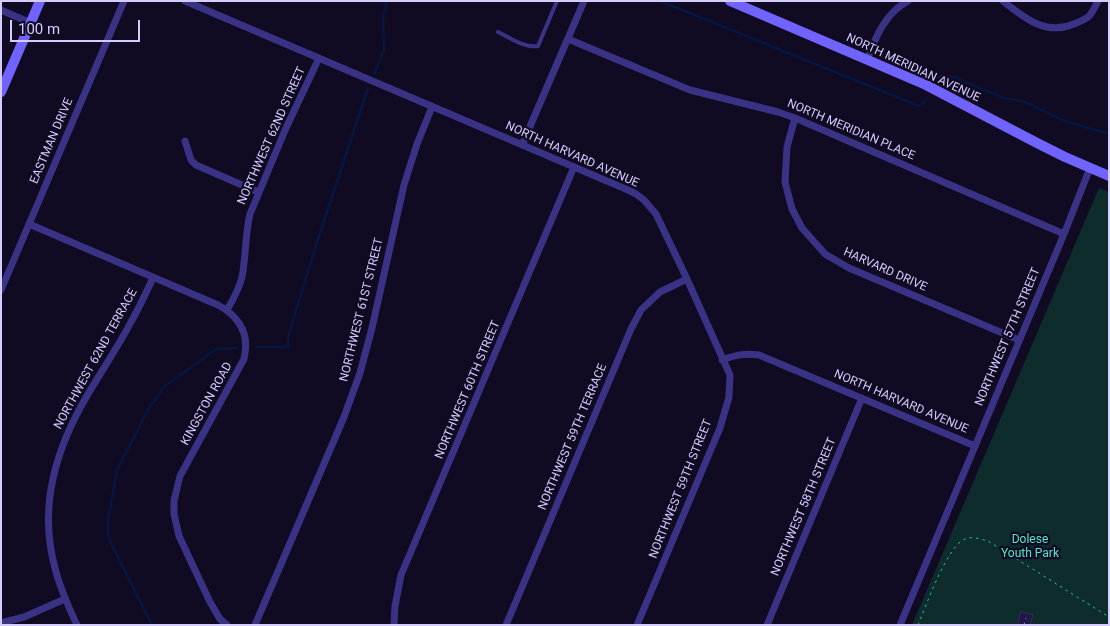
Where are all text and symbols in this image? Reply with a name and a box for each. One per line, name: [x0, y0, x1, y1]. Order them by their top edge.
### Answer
scale bar: [12, 10, 142, 42]
text: 100 m: [18, 20, 60, 38]
street label: NORTH MERIDIAN AVENUE: [844, 31, 982, 105]
street label: NORTHWEST 62ND STREET: [235, 65, 309, 207]
street label: EASTMAN DRIVE: [27, 96, 77, 186]
street label: NORTH MERIDIAN PLACE: [785, 97, 917, 163]
street label: NORTH HARVARD AVENUE: [503, 119, 641, 191]
street label: NORTHWEST 61ST STREET: [337, 237, 387, 383]
street label: HARVARD DRIVE: [841, 245, 929, 295]
street label: NORTHWEST 57TH STREET: [972, 266, 1044, 408]
street label: NORTHWEST 62ND TERRACE: [51, 286, 141, 432]
street label: NORTHWEST 60TH STREET: [432, 319, 504, 461]
street label: KINGSTON ROAD: [178, 360, 236, 448]
street label: NORTHWEST 59TH TERRACE: [536, 362, 610, 512]
street label: NORTH HARVARD AVENUE: [832, 367, 970, 437]
street label: NORTHWEST 59TH STREET: [646, 417, 716, 561]
street label: NORTHWEST 58TH STREET: [768, 436, 840, 578]
park label: Dolese Youth Park: [1001, 533, 1059, 561]

